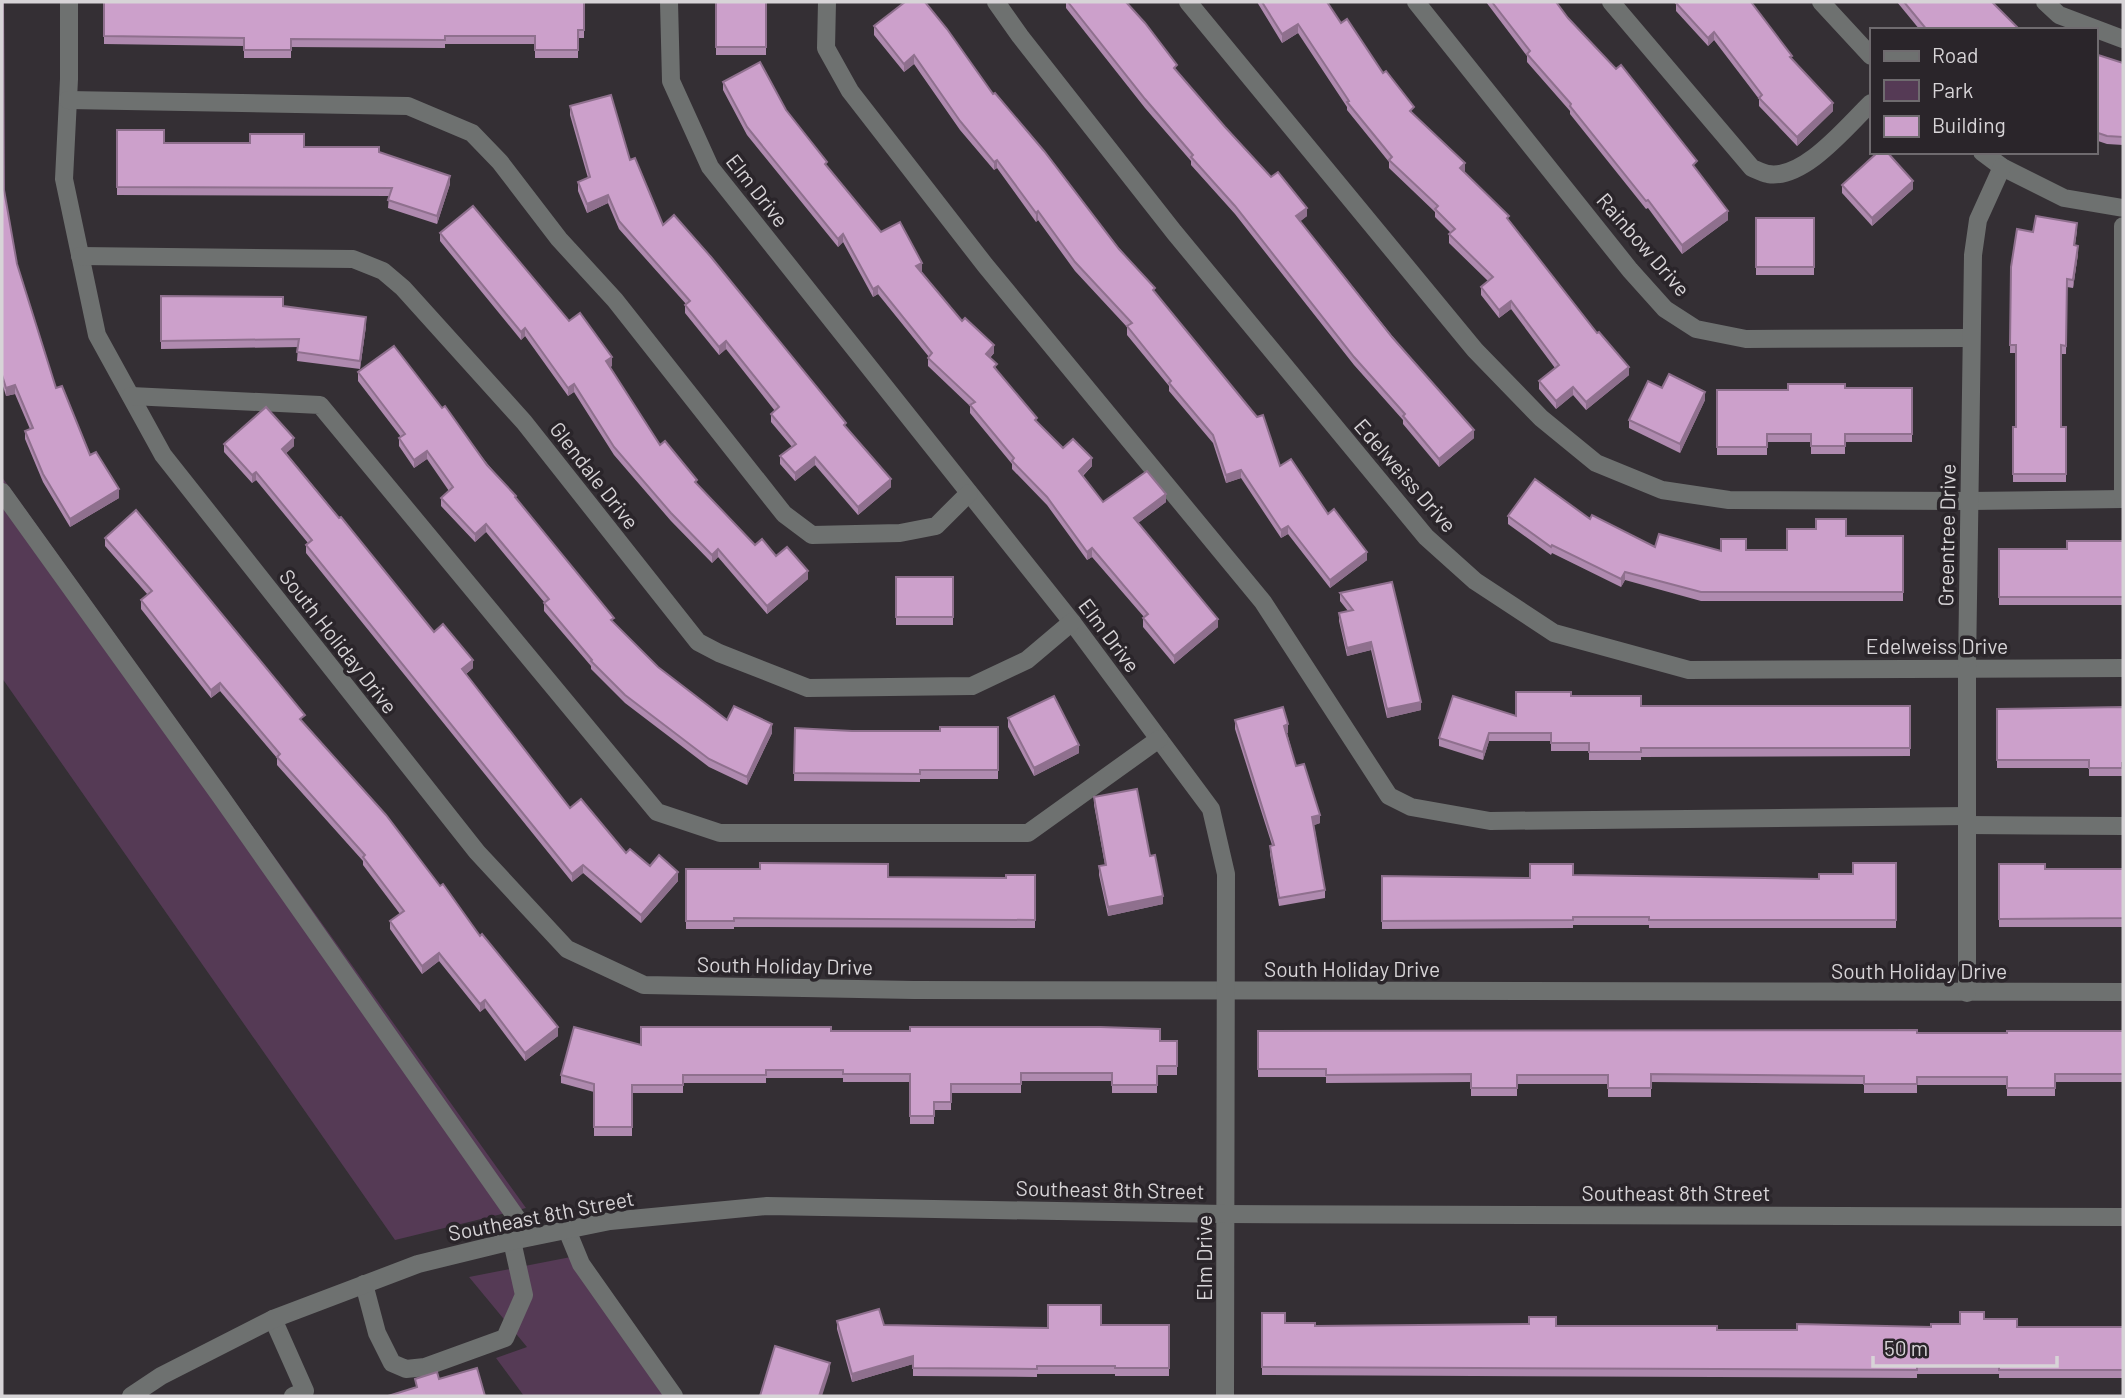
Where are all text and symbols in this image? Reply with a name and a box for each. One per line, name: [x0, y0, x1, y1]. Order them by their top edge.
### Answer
legend: [1870, 28, 2097, 154]
text: Road: [1932, 42, 1978, 67]
text: Park: [1932, 77, 1973, 102]
text: Building: [1932, 112, 2006, 137]
street label: Elm Drive: [722, 148, 794, 232]
street label: Rainbow Drive: [1592, 187, 1696, 301]
street label: Edelweiss Drive: [1350, 413, 1462, 537]
street label: Glendale Drive: [545, 416, 645, 534]
street label: Greentree Drive: [1932, 463, 1960, 607]
street label: South Holiday Drive: [275, 564, 403, 718]
street label: Elm Drive: [1074, 593, 1146, 677]
street label: Edelweiss Drive: [1866, 633, 2008, 658]
street label: South Holiday Drive: [697, 951, 873, 979]
street label: South Holiday Drive: [1264, 956, 1440, 981]
street label: South Holiday Drive: [1831, 958, 2007, 983]
street label: Southeast 8th Street: [1015, 1175, 1205, 1203]
street label: Southeast 8th Street: [1582, 1180, 1770, 1205]
street label: Southeast 8th Street: [446, 1185, 636, 1245]
street label: Elm Drive: [1191, 1215, 1216, 1301]
scale bar: [1873, 1324, 2057, 1368]
text: 50 m: [1884, 1335, 1928, 1360]

